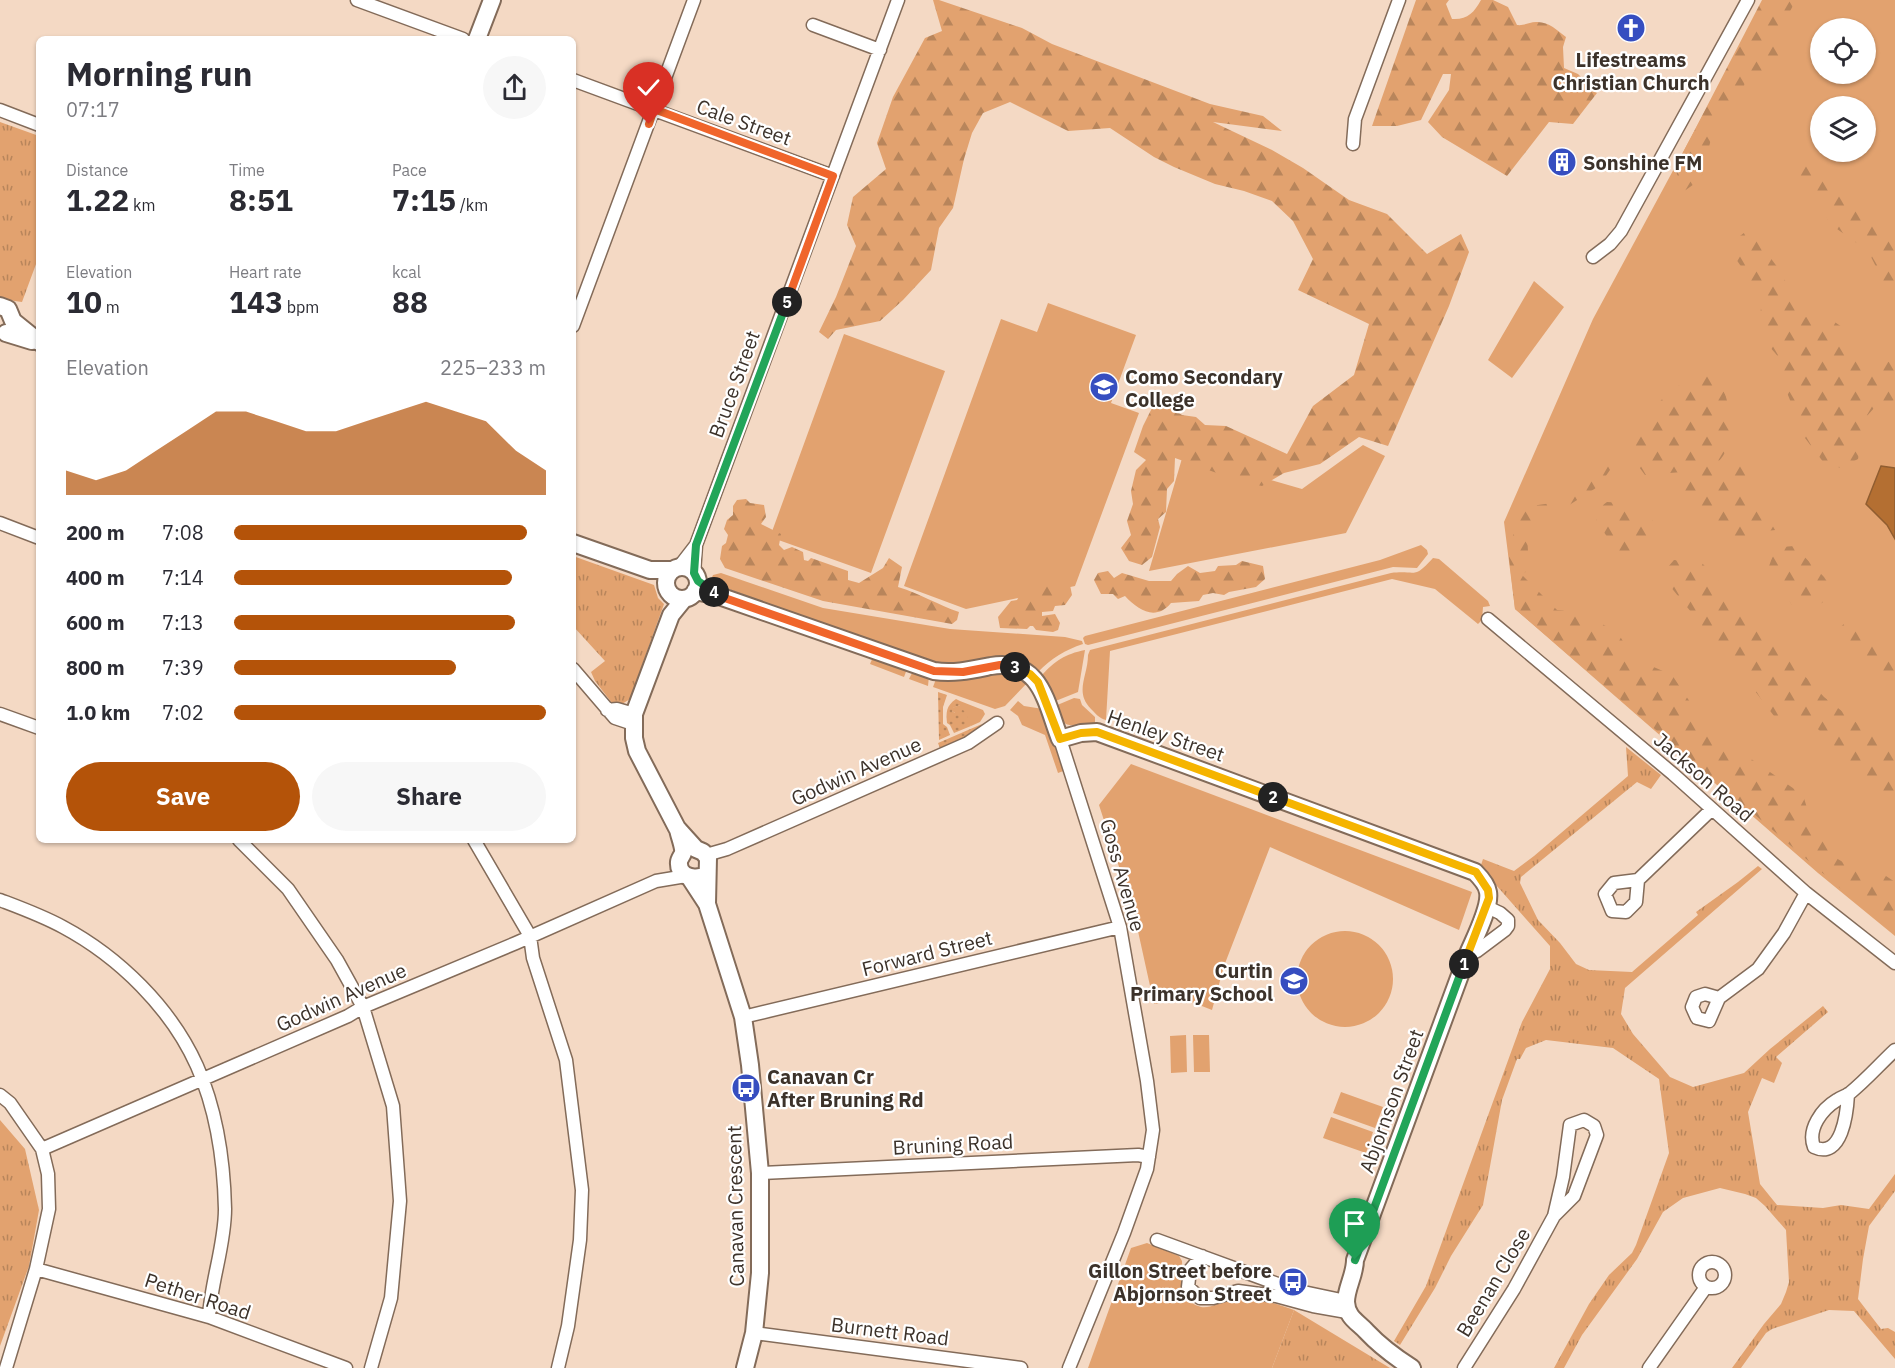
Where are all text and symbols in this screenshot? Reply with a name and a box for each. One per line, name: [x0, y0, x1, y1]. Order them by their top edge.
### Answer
church icon: Lifestreams Christian Church: [1615, 12, 1647, 44]
map controls: [1810, 18, 1876, 162]
button: locate: [1810, 18, 1876, 84]
place label: Lifestreams Christian Church: [1552, 46, 1710, 96]
text: Morning run: [66, 52, 252, 95]
button: share: [483, 56, 546, 119]
pin: [623, 62, 674, 124]
icon: check: [632, 71, 665, 104]
street label: Cale Street: [693, 92, 795, 152]
text: 07:17: [66, 96, 120, 123]
button: layers: [1810, 96, 1876, 162]
building icon: Sonshine FM: [1546, 146, 1578, 178]
place label: Sonshine FM: [1583, 149, 1702, 176]
text: Distance: [66, 160, 128, 180]
text: Time: [229, 160, 265, 180]
text: Pace: [392, 160, 427, 180]
text: 1.22: [66, 180, 129, 219]
text: 8:51: [229, 180, 293, 219]
text: 7:15: [392, 180, 456, 219]
text: km: [129, 195, 156, 215]
text: /km: [456, 195, 488, 215]
text: Elevation: [66, 262, 132, 282]
text: Heart rate: [229, 262, 302, 282]
text: kcal: [392, 262, 421, 282]
text: 10: [66, 282, 102, 321]
text: 143: [229, 282, 283, 321]
text: 88: [392, 282, 428, 321]
pin: 5: [772, 287, 802, 317]
text: 5: [782, 292, 792, 312]
text: m: [102, 297, 120, 317]
text: bpm: [283, 297, 319, 317]
street label: Bruce Street: [702, 327, 766, 441]
text: Elevation: [66, 354, 149, 381]
text: 225–233 m: [440, 354, 546, 381]
place label: Como Secondary College: [1125, 363, 1283, 413]
school or university icon: Como Secondary College: [1088, 371, 1120, 403]
text: 200 m: [66, 519, 125, 546]
text: 7:08: [162, 519, 204, 546]
text: 400 m: [66, 564, 125, 591]
text: 7:14: [162, 564, 204, 591]
pin: 4: [699, 577, 729, 607]
text: 4: [709, 582, 719, 602]
text: 600 m: [66, 609, 125, 636]
text: 7:13: [162, 609, 204, 636]
pin: 3: [1000, 652, 1030, 682]
text: 800 m: [66, 654, 125, 681]
text: 7:39: [162, 654, 204, 681]
text: 3: [1010, 657, 1020, 677]
text: 1.0 km: [66, 699, 130, 726]
text: 7:02: [162, 699, 204, 726]
street label: Henley Street: [1104, 702, 1228, 768]
street label: Jackson Road: [1648, 726, 1760, 828]
street label: Godwin Avenue: [787, 730, 925, 812]
button: Save: [66, 762, 300, 831]
button: Share: [312, 762, 546, 831]
pin: 2: [1258, 782, 1288, 812]
text: 2: [1268, 787, 1278, 807]
street label: Goss Avenue: [1094, 816, 1152, 934]
street label: Forward Street: [859, 924, 995, 982]
pin: 1: [1449, 949, 1479, 979]
text: 1: [1459, 954, 1469, 974]
street label: Godwin Avenue: [272, 956, 410, 1038]
place label: Curtin Primary School: [1130, 957, 1273, 1007]
school or university icon: Curtin Primary School: [1278, 965, 1310, 997]
street label: Abjornson Street: [1352, 1025, 1430, 1177]
place label: Canavan Cr After Bruning Rd: [767, 1063, 924, 1113]
bus stop icon: Canavan Cr After Bruning Rd: [730, 1072, 762, 1104]
street label: Canavan Crescent: [720, 1125, 750, 1287]
street label: Bruning Road: [892, 1127, 1014, 1161]
pin: [1329, 1198, 1380, 1260]
icon: arrive: [1338, 1207, 1371, 1240]
street label: Beenan Close: [1450, 1222, 1536, 1342]
place label: Gillon Street before Abjornson Street: [1088, 1257, 1272, 1307]
street label: Pether Road: [141, 1266, 255, 1326]
bus stop icon: Gillon Street before Abjornson Street: [1277, 1266, 1309, 1298]
street label: Burnett Road: [829, 1310, 951, 1352]

